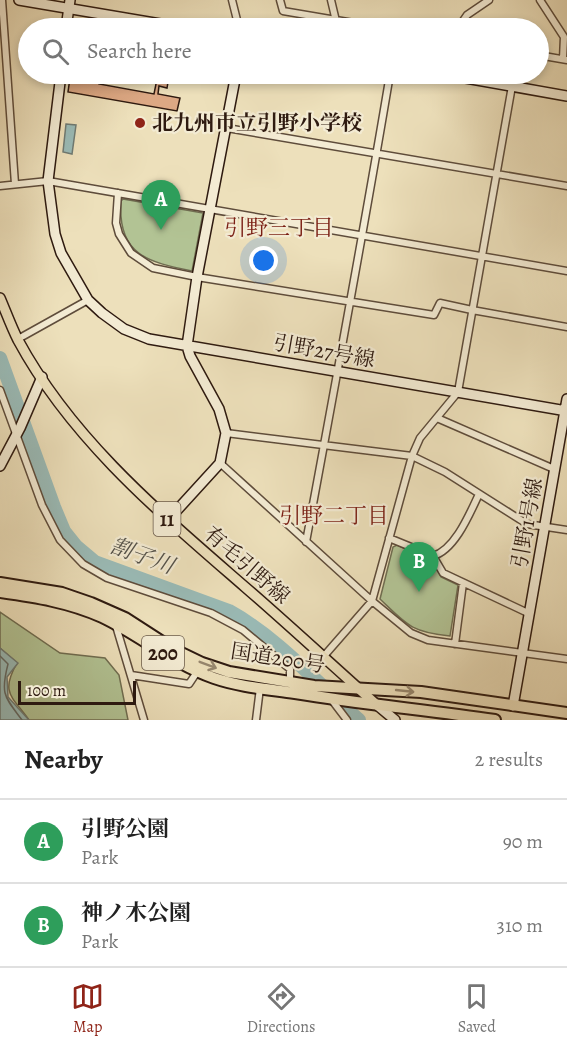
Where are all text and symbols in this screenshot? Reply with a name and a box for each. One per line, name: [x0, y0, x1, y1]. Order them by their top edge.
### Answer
search box: [18, 18, 549, 84]
icon: search: [39, 35, 72, 68]
text: Search here: [87, 36, 192, 66]
place label: 北九州市立引野小学校: [152, 109, 362, 137]
marker: 北九州市立引野小学校: [133, 116, 147, 130]
pin: A: [142, 180, 180, 230]
district label: 引野三丁目: [224, 213, 334, 243]
your location: [249, 246, 278, 275]
street label: 引野27号線: [271, 328, 377, 374]
street label: 引野1号線: [505, 476, 549, 570]
district label: 引野二丁目: [279, 501, 389, 531]
road number: 11: [154, 502, 180, 536]
street label: 有毛引野線: [198, 520, 296, 610]
water label: 割子川: [106, 531, 180, 582]
pin: B: [400, 542, 438, 592]
road number: 200: [142, 636, 184, 670]
street label: 国道200号: [229, 637, 327, 679]
one-way arrow: [198, 660, 217, 671]
scale bar: [18, 678, 136, 706]
text: 100 m: [27, 680, 66, 702]
one-way arrow: [395, 686, 415, 697]
text: Nearby: [24, 742, 103, 777]
text: 2 results: [475, 746, 543, 773]
text: 引野公園: [81, 814, 169, 844]
text: A: [37, 828, 50, 855]
text: 90 m: [503, 828, 543, 855]
text: Park: [81, 844, 119, 871]
text: 神ノ木公園: [81, 898, 191, 928]
text: B: [37, 912, 50, 939]
text: 310 m: [497, 912, 543, 939]
text: Park: [81, 928, 119, 955]
tab: Map: [71, 980, 104, 1038]
tab: Directions: [247, 980, 315, 1038]
tab: Saved: [458, 980, 496, 1038]

